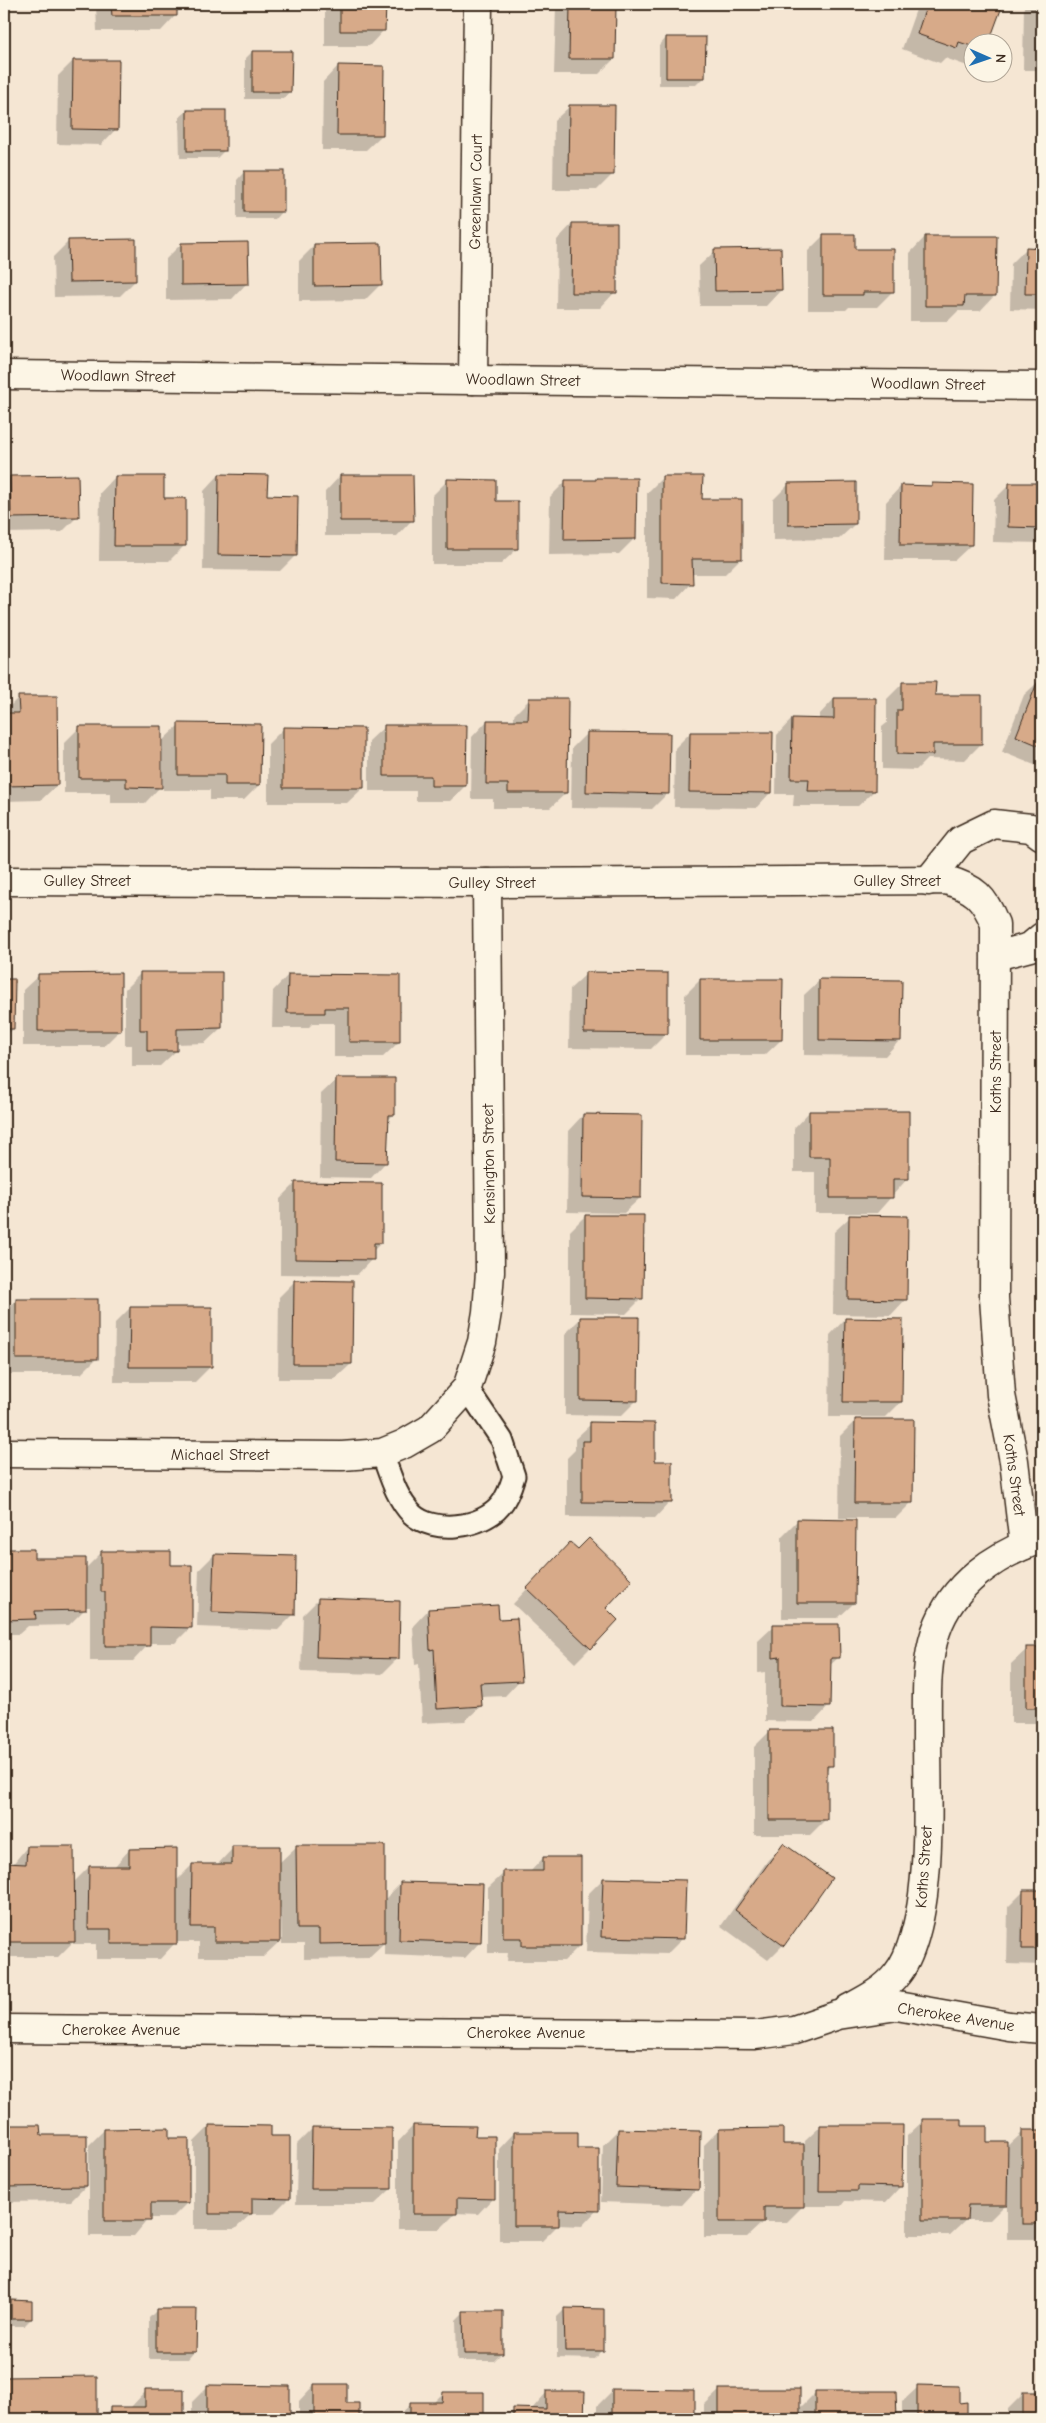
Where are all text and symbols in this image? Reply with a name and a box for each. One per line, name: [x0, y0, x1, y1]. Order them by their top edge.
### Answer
north arrow: [964, 32, 1014, 82]
text: N: [992, 54, 1009, 63]
street label: Greenlawn Court: [466, 134, 486, 250]
street label: Woodlawn Street: [61, 366, 176, 386]
street label: Woodlawn Street: [466, 370, 581, 390]
street label: Woodlawn Street: [871, 374, 986, 394]
street label: Gulley Street: [43, 872, 131, 890]
street label: Gulley Street: [853, 872, 941, 890]
street label: Gulley Street: [448, 874, 536, 892]
street label: Koths Street: [987, 1030, 1005, 1113]
street label: Kensington Street: [479, 1103, 499, 1224]
street label: Koths Street: [999, 1433, 1029, 1518]
street label: Michael Street: [171, 1446, 270, 1464]
street label: Koths Street: [912, 1825, 936, 1909]
street label: Cherokee Avenue: [896, 1999, 1016, 2035]
street label: Cherokee Avenue: [62, 2021, 180, 2039]
street label: Cherokee Avenue: [467, 2024, 585, 2042]

